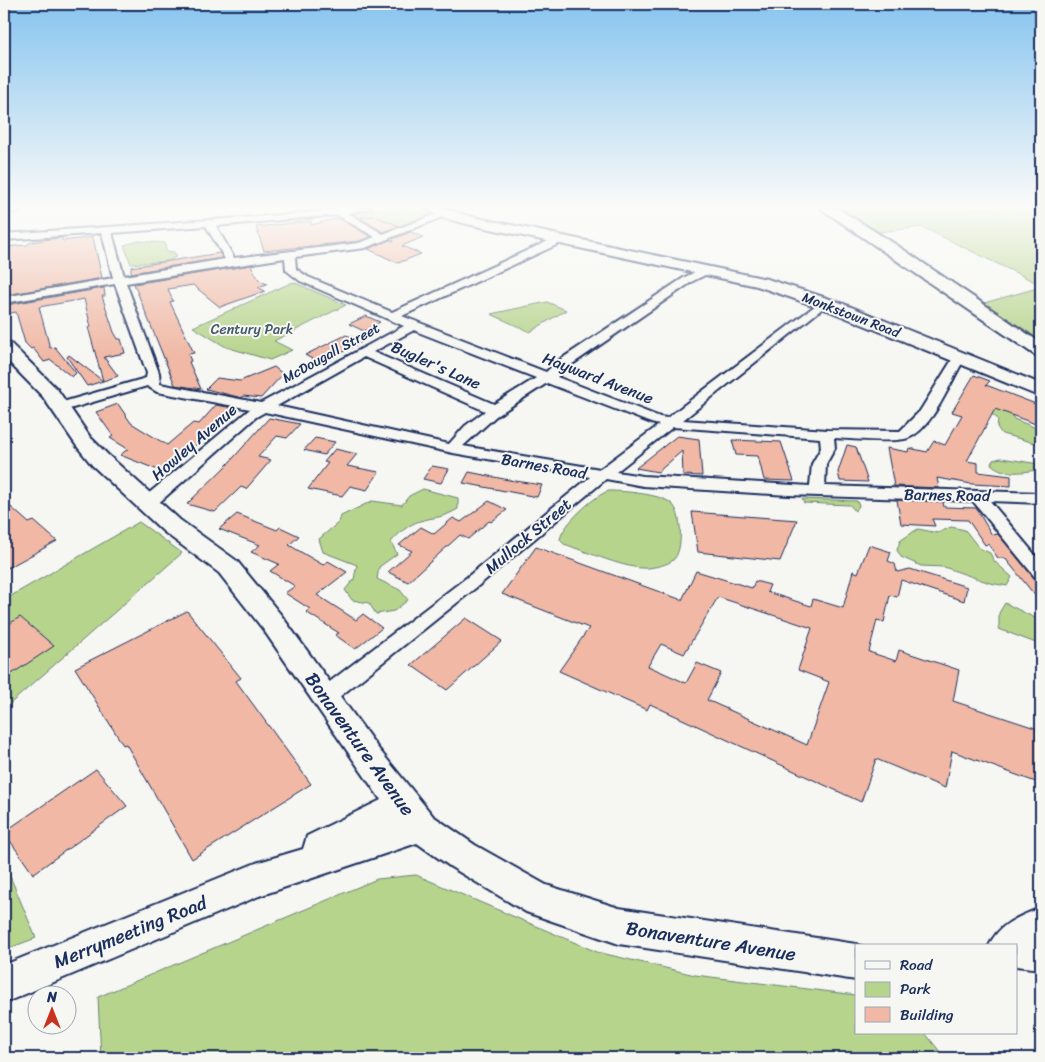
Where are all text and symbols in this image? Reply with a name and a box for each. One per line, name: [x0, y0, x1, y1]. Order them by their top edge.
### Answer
street label: Monkstown Road: [798, 285, 905, 346]
street label: McDougall Street: [278, 316, 384, 390]
park label: Century Park: [211, 317, 293, 342]
street label: Bugler's Lane: [386, 332, 486, 398]
street label: Hayward Avenue: [538, 343, 658, 413]
street label: Howley Avenue: [144, 396, 244, 488]
street label: Barnes Road: [499, 444, 591, 488]
street label: Barnes Road: [904, 480, 992, 510]
street label: Mullock Street: [478, 491, 578, 581]
street label: Bonaventure Avenue: [296, 665, 424, 823]
street label: Merrymeeting Road: [48, 886, 213, 978]
street label: Bonaventure Avenue: [624, 911, 798, 971]
legend: [855, 944, 1018, 1034]
text: Road: [900, 952, 933, 978]
text: Park: [900, 976, 931, 1002]
north arrow: [28, 984, 78, 1034]
text: N: [46, 985, 57, 1010]
text: Building: [900, 1002, 954, 1028]

